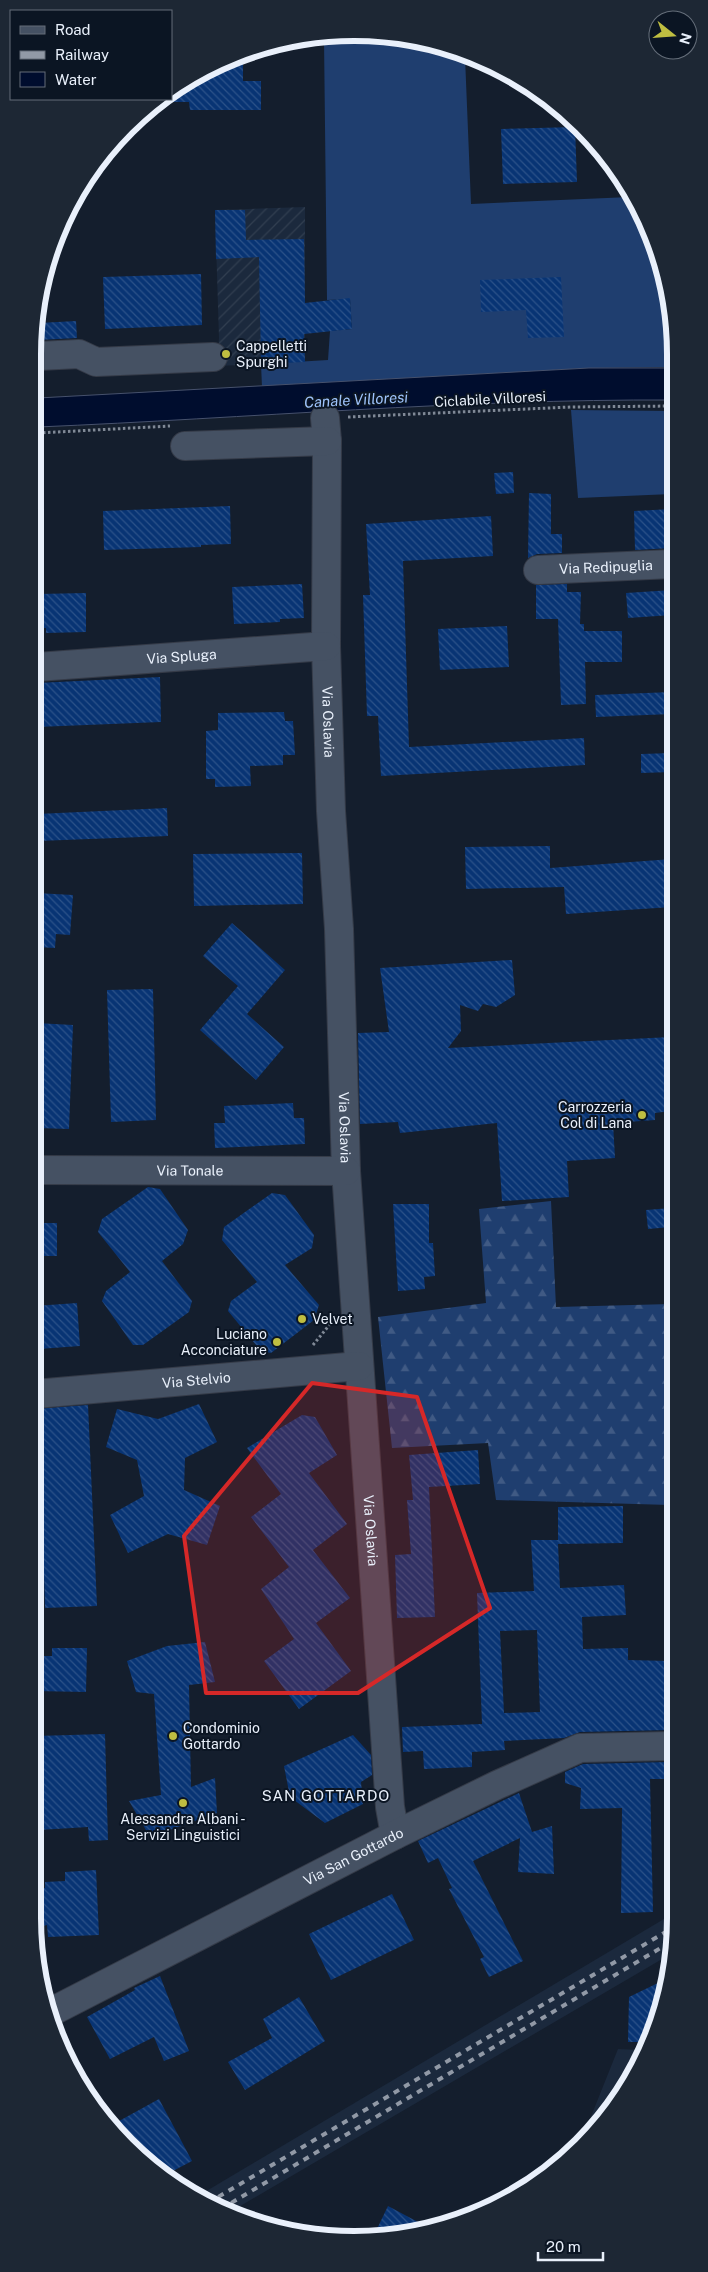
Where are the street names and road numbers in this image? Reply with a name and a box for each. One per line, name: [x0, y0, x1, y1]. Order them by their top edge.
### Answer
street label: Ciclabile Villoresi: [434, 388, 546, 410]
street label: Via Redipuglia: [559, 557, 653, 577]
street label: Via Spluga: [146, 646, 217, 667]
street label: Via Oslavia: [319, 686, 337, 758]
street label: Via Oslavia: [336, 1092, 354, 1163]
street label: Via Tonale: [156, 1162, 224, 1179]
street label: Via Stelvio: [161, 1369, 231, 1391]
street label: Via Oslavia: [360, 1494, 381, 1567]
street label: Via San Gottardo: [301, 1824, 406, 1889]

